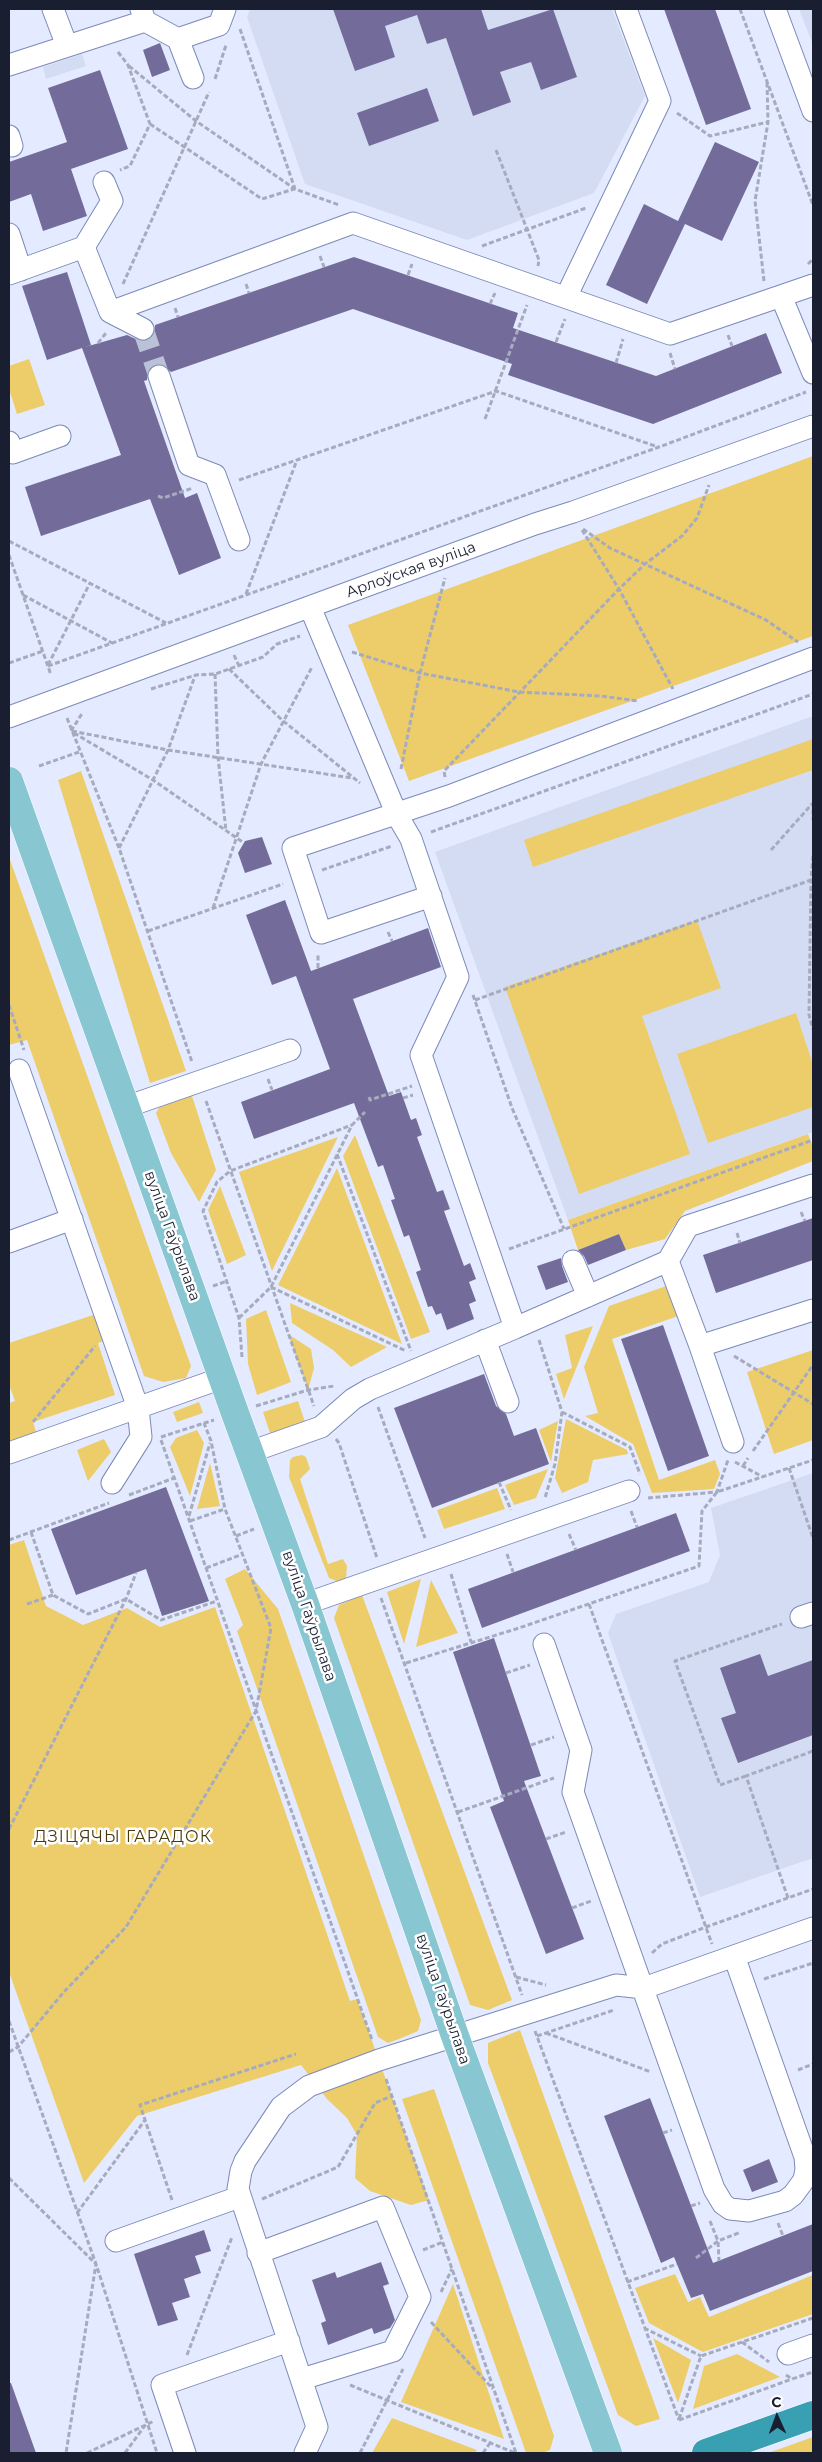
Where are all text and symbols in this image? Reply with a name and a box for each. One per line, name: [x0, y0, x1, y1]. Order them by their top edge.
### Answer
street label: Арлоўская вуліца: [344, 538, 478, 602]
street label: вуліца Гаўрылава: [140, 1169, 204, 1303]
street label: вуліца Гаўрылава: [278, 1548, 340, 1684]
district label: ДЗІЦЯЧЫ ГАРАДОК: [32, 1827, 214, 1847]
street label: вуліца Гаўрылава: [412, 1931, 474, 2067]
north arrow: [752, 2392, 802, 2442]
text: С: [771, 2393, 782, 2411]

